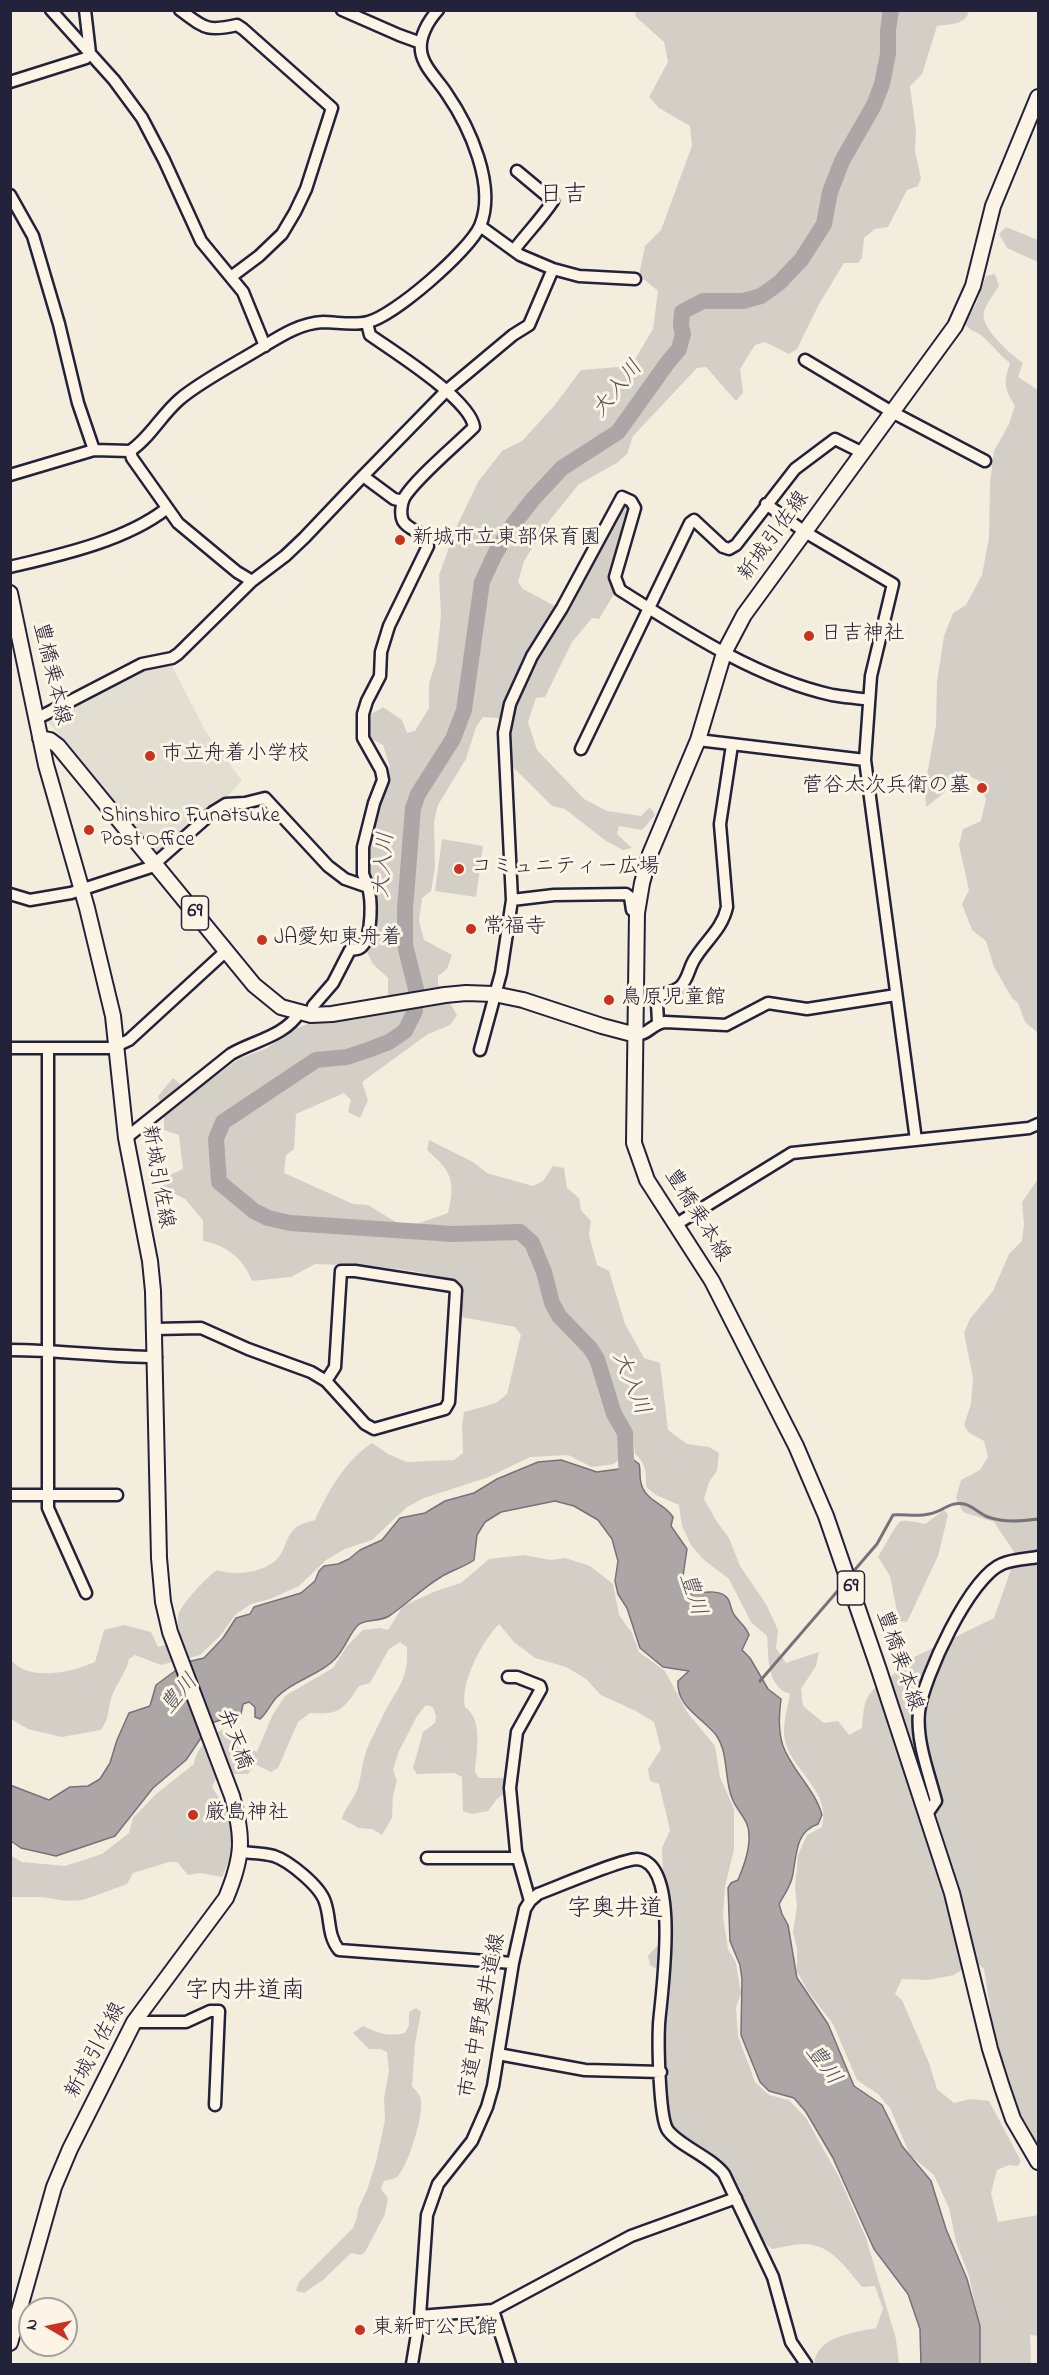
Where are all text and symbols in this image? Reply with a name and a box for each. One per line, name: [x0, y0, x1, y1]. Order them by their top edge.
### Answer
district label: 日吉: [539, 183, 587, 211]
water label: 大入川: [588, 356, 650, 424]
street label: 新城引佐線: [734, 487, 816, 587]
place label: 新城市立東部保育園: [412, 527, 601, 553]
marker: 新城市立東部保育園: [393, 533, 407, 547]
street label: 豊橋乗本線: [26, 620, 74, 728]
place label: 日吉神社: [821, 623, 905, 649]
marker: 日吉神社: [802, 629, 816, 643]
place label: 市立舟着小学校: [162, 743, 309, 769]
marker: 市立舟着小学校: [143, 749, 157, 763]
place label: 菅谷太次兵衛の墓: [802, 775, 970, 801]
marker: 菅谷太次兵衛の墓: [975, 781, 989, 795]
place label: Shinshiro Funatsuke Post Office: [101, 805, 280, 855]
marker: Shinshiro Funatsuke Post Office: [82, 823, 96, 837]
water label: 大入川: [370, 831, 402, 899]
place label: コミュニティー広場: [471, 856, 660, 882]
marker: コミュニティー広場: [452, 862, 466, 876]
road number: 69: [182, 896, 208, 930]
place label: 常福寺: [483, 916, 546, 942]
marker: 常福寺: [464, 922, 478, 936]
place label: JA愛知東舟着: [274, 927, 402, 953]
marker: JA愛知東舟着: [255, 933, 269, 947]
place label: 鳥原児童館: [621, 987, 726, 1013]
marker: 鳥原児童館: [602, 993, 616, 1007]
street label: 新城引佐線: [134, 1123, 178, 1231]
street label: 豊橋乗本線: [657, 1165, 735, 1267]
water label: 大入川: [604, 1348, 654, 1420]
water label: 豊川: [672, 1570, 710, 1620]
road number: 69: [838, 1571, 864, 1605]
street label: 豊橋乗本線: [869, 1607, 927, 1715]
water label: 豊川: [157, 1670, 205, 1720]
street label: 弁天橋: [210, 1706, 256, 1774]
place label: 厳島神社: [205, 1802, 289, 1828]
marker: 厳島神社: [186, 1808, 200, 1822]
district label: 字奥井道: [567, 1897, 663, 1925]
street label: 市道中野奥井道線: [456, 1931, 512, 2101]
district label: 字内井道南: [185, 1979, 305, 2007]
street label: 新城引佐線: [61, 1999, 133, 2103]
water label: 豊川: [798, 2040, 846, 2092]
north arrow: [18, 2297, 78, 2357]
text: N: [19, 2317, 45, 2332]
place label: 東新町公民館: [372, 2317, 498, 2343]
marker: 東新町公民館: [353, 2323, 367, 2337]

